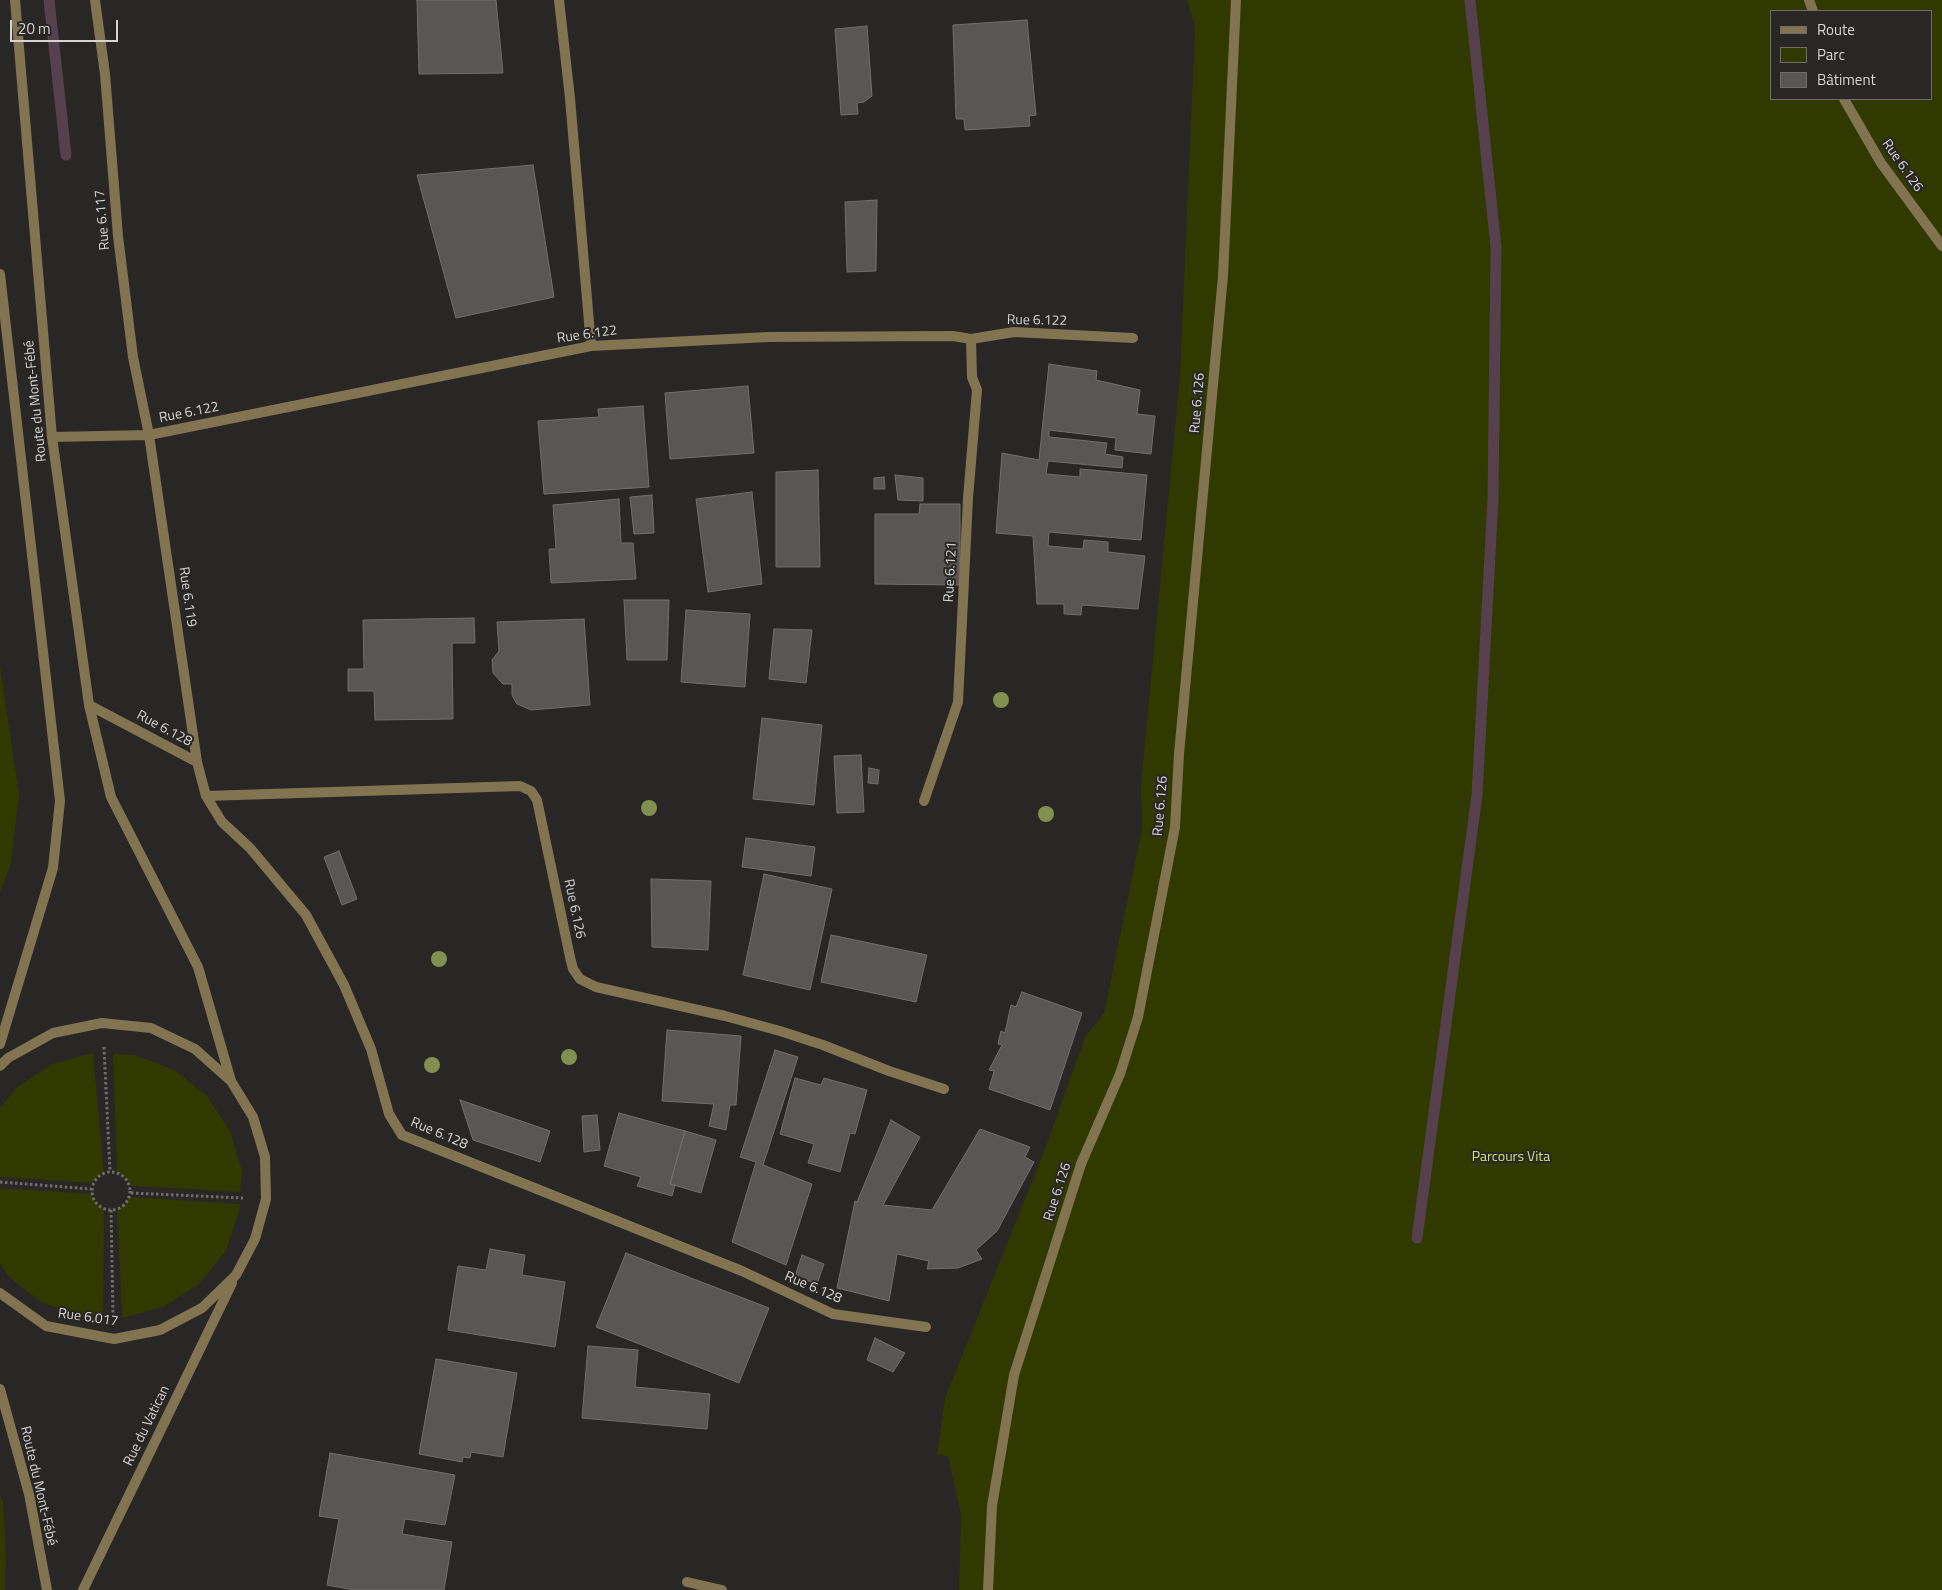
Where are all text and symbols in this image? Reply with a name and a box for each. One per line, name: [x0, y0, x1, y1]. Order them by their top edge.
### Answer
scale bar: [12, 10, 120, 42]
legend: [1770, 10, 1932, 100]
text: 20 m: [18, 17, 51, 40]
text: Route: [1817, 18, 1855, 41]
text: Parc: [1817, 43, 1845, 66]
text: Bâtiment: [1817, 68, 1876, 91]
street label: Rue 6.126: [1878, 136, 1926, 196]
street label: Rue 6.117: [92, 189, 114, 251]
street label: Rue 6.122: [1007, 312, 1067, 330]
street label: Rue 6.122: [556, 322, 618, 348]
street label: Route du Mont-Fébé: [21, 339, 51, 463]
street label: Rue 6.126: [1187, 372, 1209, 434]
street label: Rue 6.122: [158, 399, 220, 427]
street label: Rue 6.121: [941, 541, 961, 603]
street label: Rue 6.119: [174, 566, 200, 628]
street label: Rue 6.128: [133, 707, 195, 751]
street label: Rue 6.126: [1150, 775, 1172, 837]
street label: Rue 6.126: [559, 878, 589, 940]
street label: Rue 6.128: [408, 1114, 470, 1154]
park label: Parcours Vita: [1472, 1150, 1550, 1166]
street label: Rue 6.126: [1041, 1161, 1075, 1223]
street label: Rue 6.128: [782, 1268, 844, 1308]
street label: Rue 6.017: [57, 1305, 119, 1331]
street label: Rue du Vatican: [120, 1383, 174, 1469]
street label: Route du Mont-Fébé: [16, 1425, 60, 1547]

